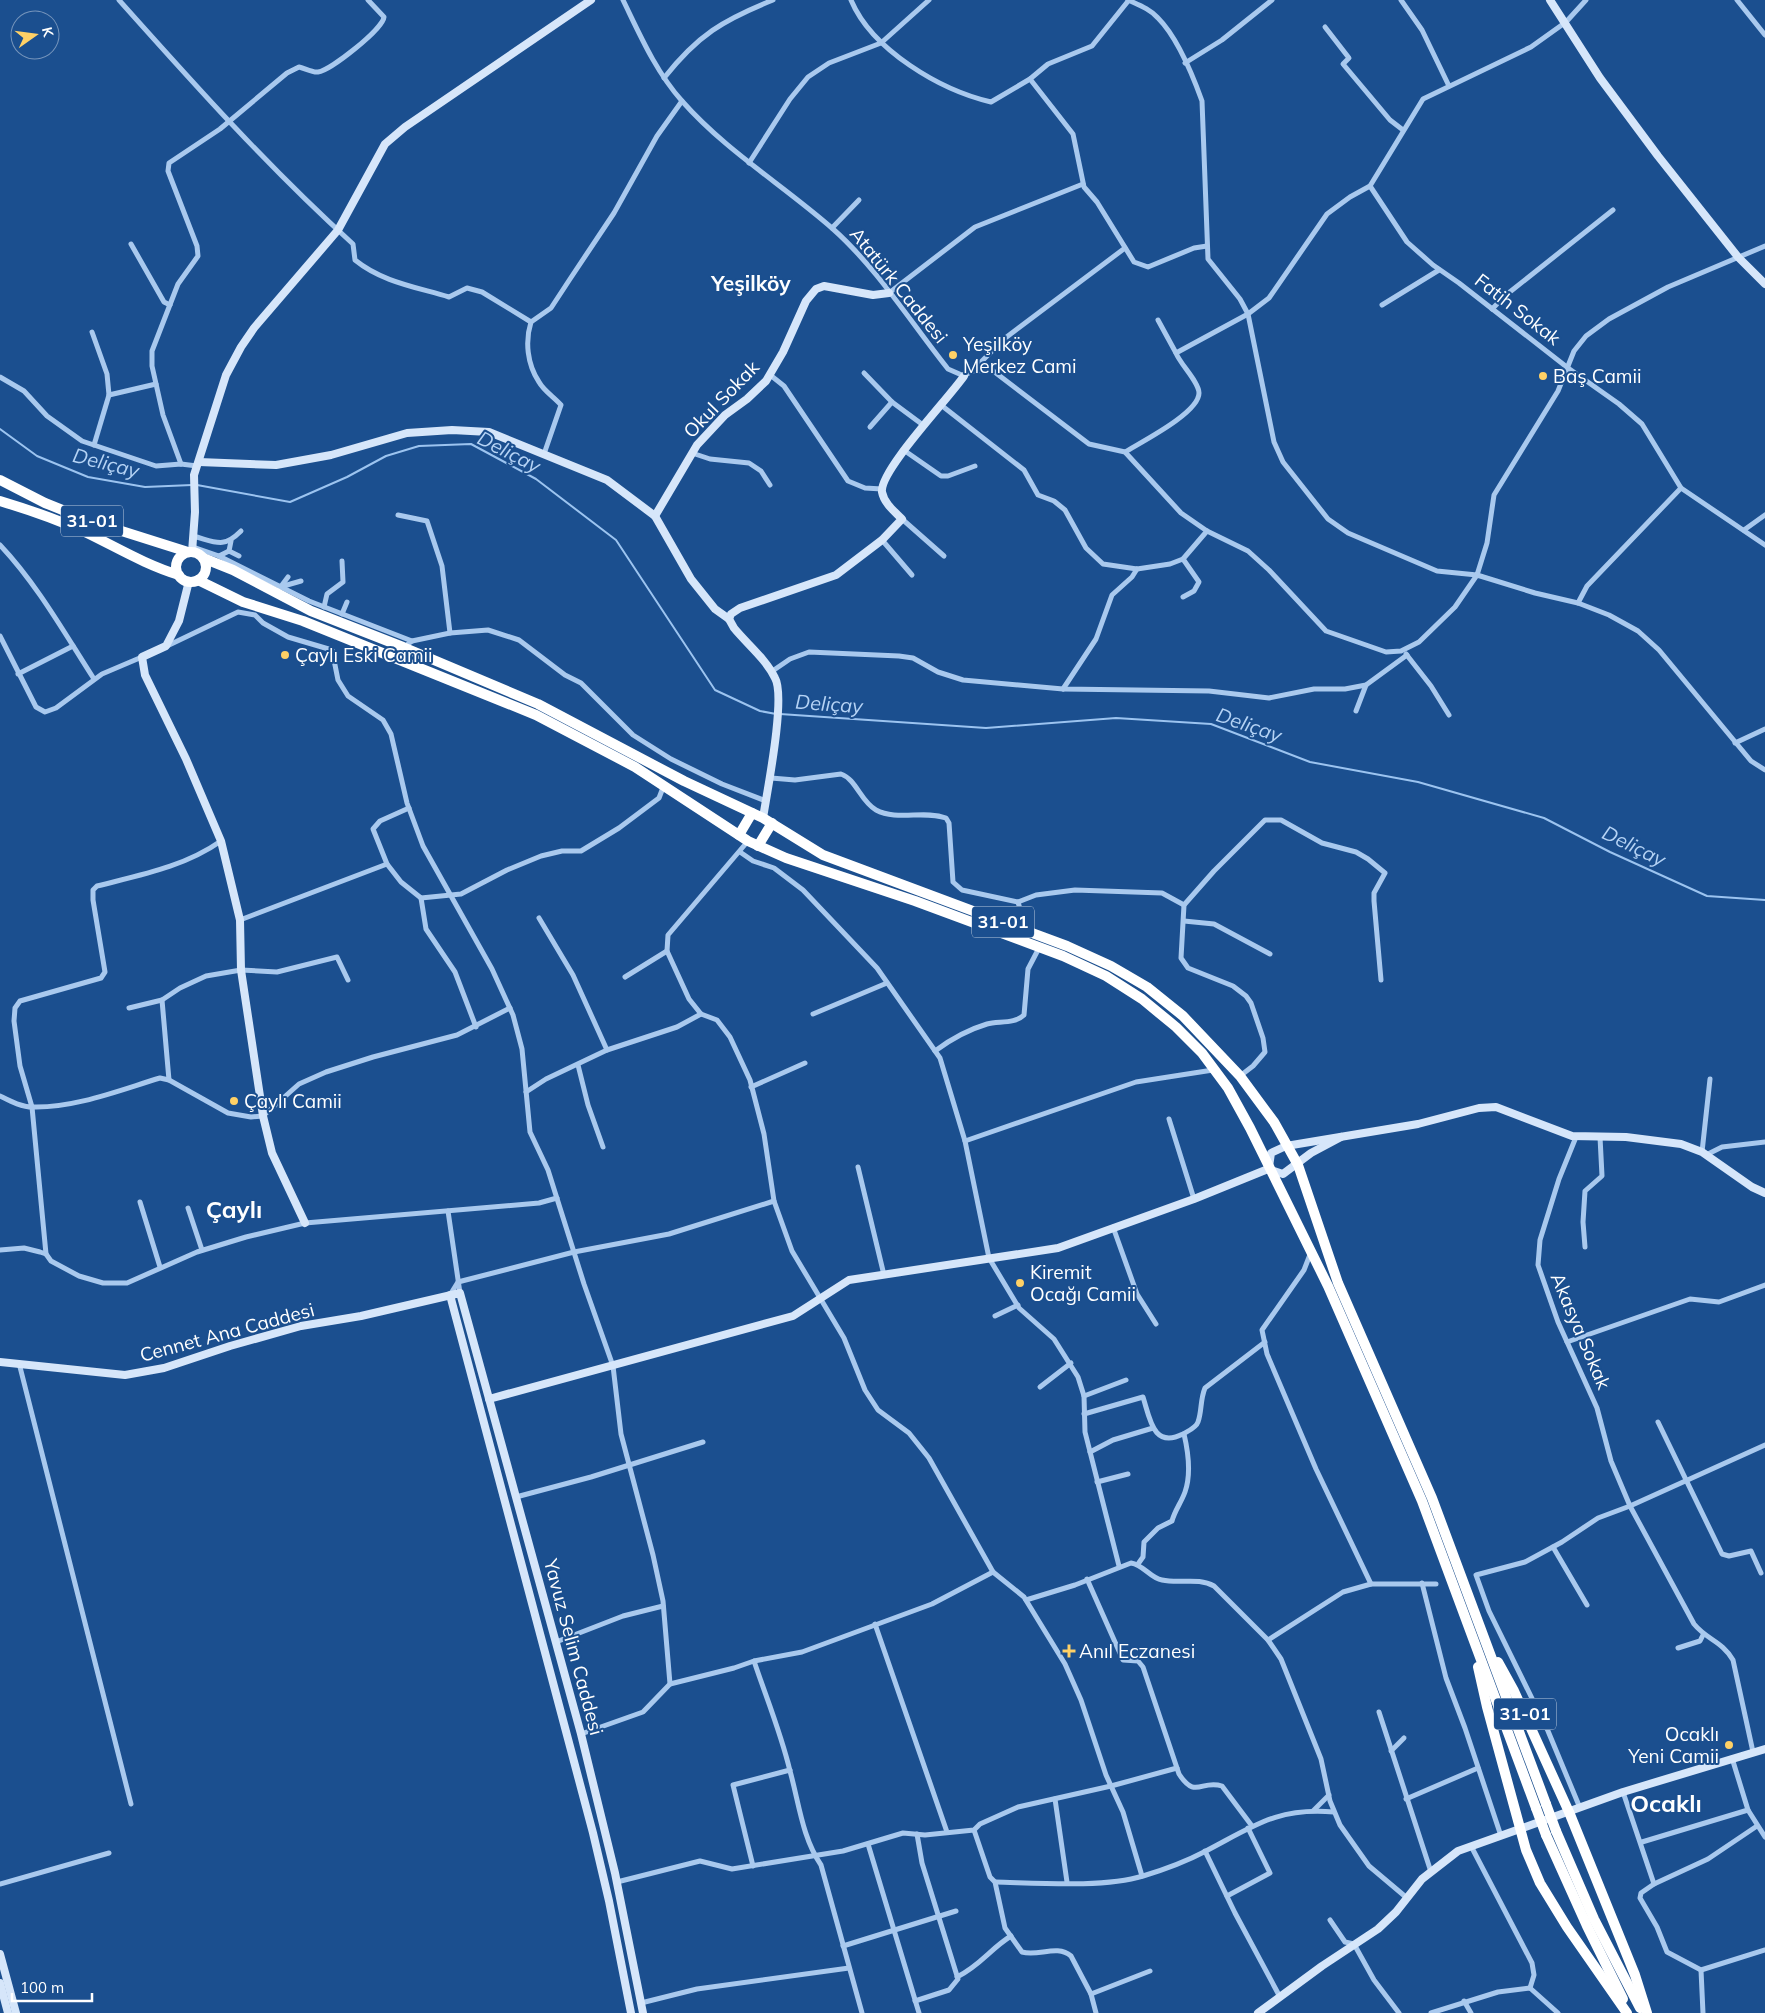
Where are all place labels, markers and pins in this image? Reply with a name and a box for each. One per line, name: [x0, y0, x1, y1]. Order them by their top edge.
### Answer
place label: Yeşilköy Merkez Cami: [962, 332, 1076, 378]
marker: Yeşilköy Merkez Cami: [947, 349, 959, 361]
place label: Baş Camii: [1553, 364, 1642, 388]
marker: Baş Camii: [1537, 370, 1549, 382]
place label: Çaylı Eski Camii: [295, 643, 433, 667]
marker: Çaylı Eski Camii: [279, 649, 291, 661]
place label: Çaylı Camii: [244, 1089, 342, 1113]
marker: Çaylı Camii: [228, 1095, 240, 1107]
place label: Kiremit Ocağı Camii: [1030, 1260, 1136, 1306]
marker: Kiremit Ocağı Camii: [1014, 1277, 1026, 1289]
place label: Anıl Eczanesi: [1079, 1639, 1195, 1663]
marker: Anıl Eczanesi: [1063, 1645, 1075, 1657]
place label: Ocaklı Yeni Camii: [1627, 1722, 1719, 1768]
marker: Ocaklı Yeni Camii: [1723, 1739, 1735, 1751]

